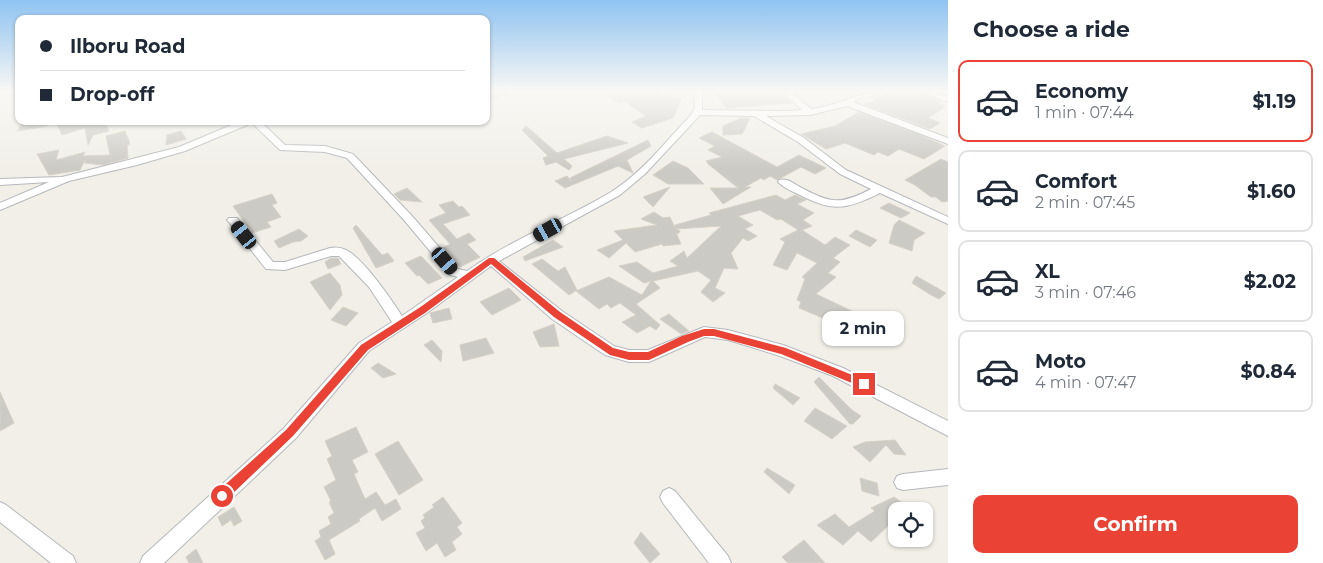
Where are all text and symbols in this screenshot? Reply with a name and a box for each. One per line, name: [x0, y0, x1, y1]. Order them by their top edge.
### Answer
text: Choose a ride: [973, 16, 1130, 43]
text: Ilboru Road: [70, 35, 185, 58]
icon: car: [975, 79, 1020, 124]
text: Economy: [1035, 80, 1128, 103]
text: Drop-off: [70, 83, 154, 106]
text: $1.19: [1252, 90, 1296, 113]
text: 1 min · 07:44: [1035, 103, 1134, 122]
icon: car: [975, 169, 1020, 214]
text: Comfort: [1035, 170, 1117, 193]
text: $1.60: [1247, 180, 1296, 203]
text: 2 min · 07:45: [1035, 193, 1135, 212]
car: [531, 216, 564, 244]
car: [228, 219, 259, 251]
car: [429, 245, 460, 277]
icon: car: [975, 259, 1020, 304]
text: XL: [1035, 260, 1060, 283]
text: $2.02: [1244, 270, 1296, 293]
text: 3 min · 07:46: [1035, 283, 1136, 302]
callout: 2 min: [823, 312, 905, 346]
text: 2 min: [840, 319, 886, 338]
icon: car: [975, 349, 1020, 394]
text: Moto: [1035, 350, 1086, 373]
text: $0.84: [1240, 360, 1296, 383]
route end: [853, 373, 875, 395]
text: 4 min · 07:47: [1035, 373, 1136, 392]
route start: [211, 485, 233, 507]
button: Confirm: [973, 495, 1298, 553]
map controls: [888, 502, 933, 547]
button: locate: [888, 502, 933, 547]

